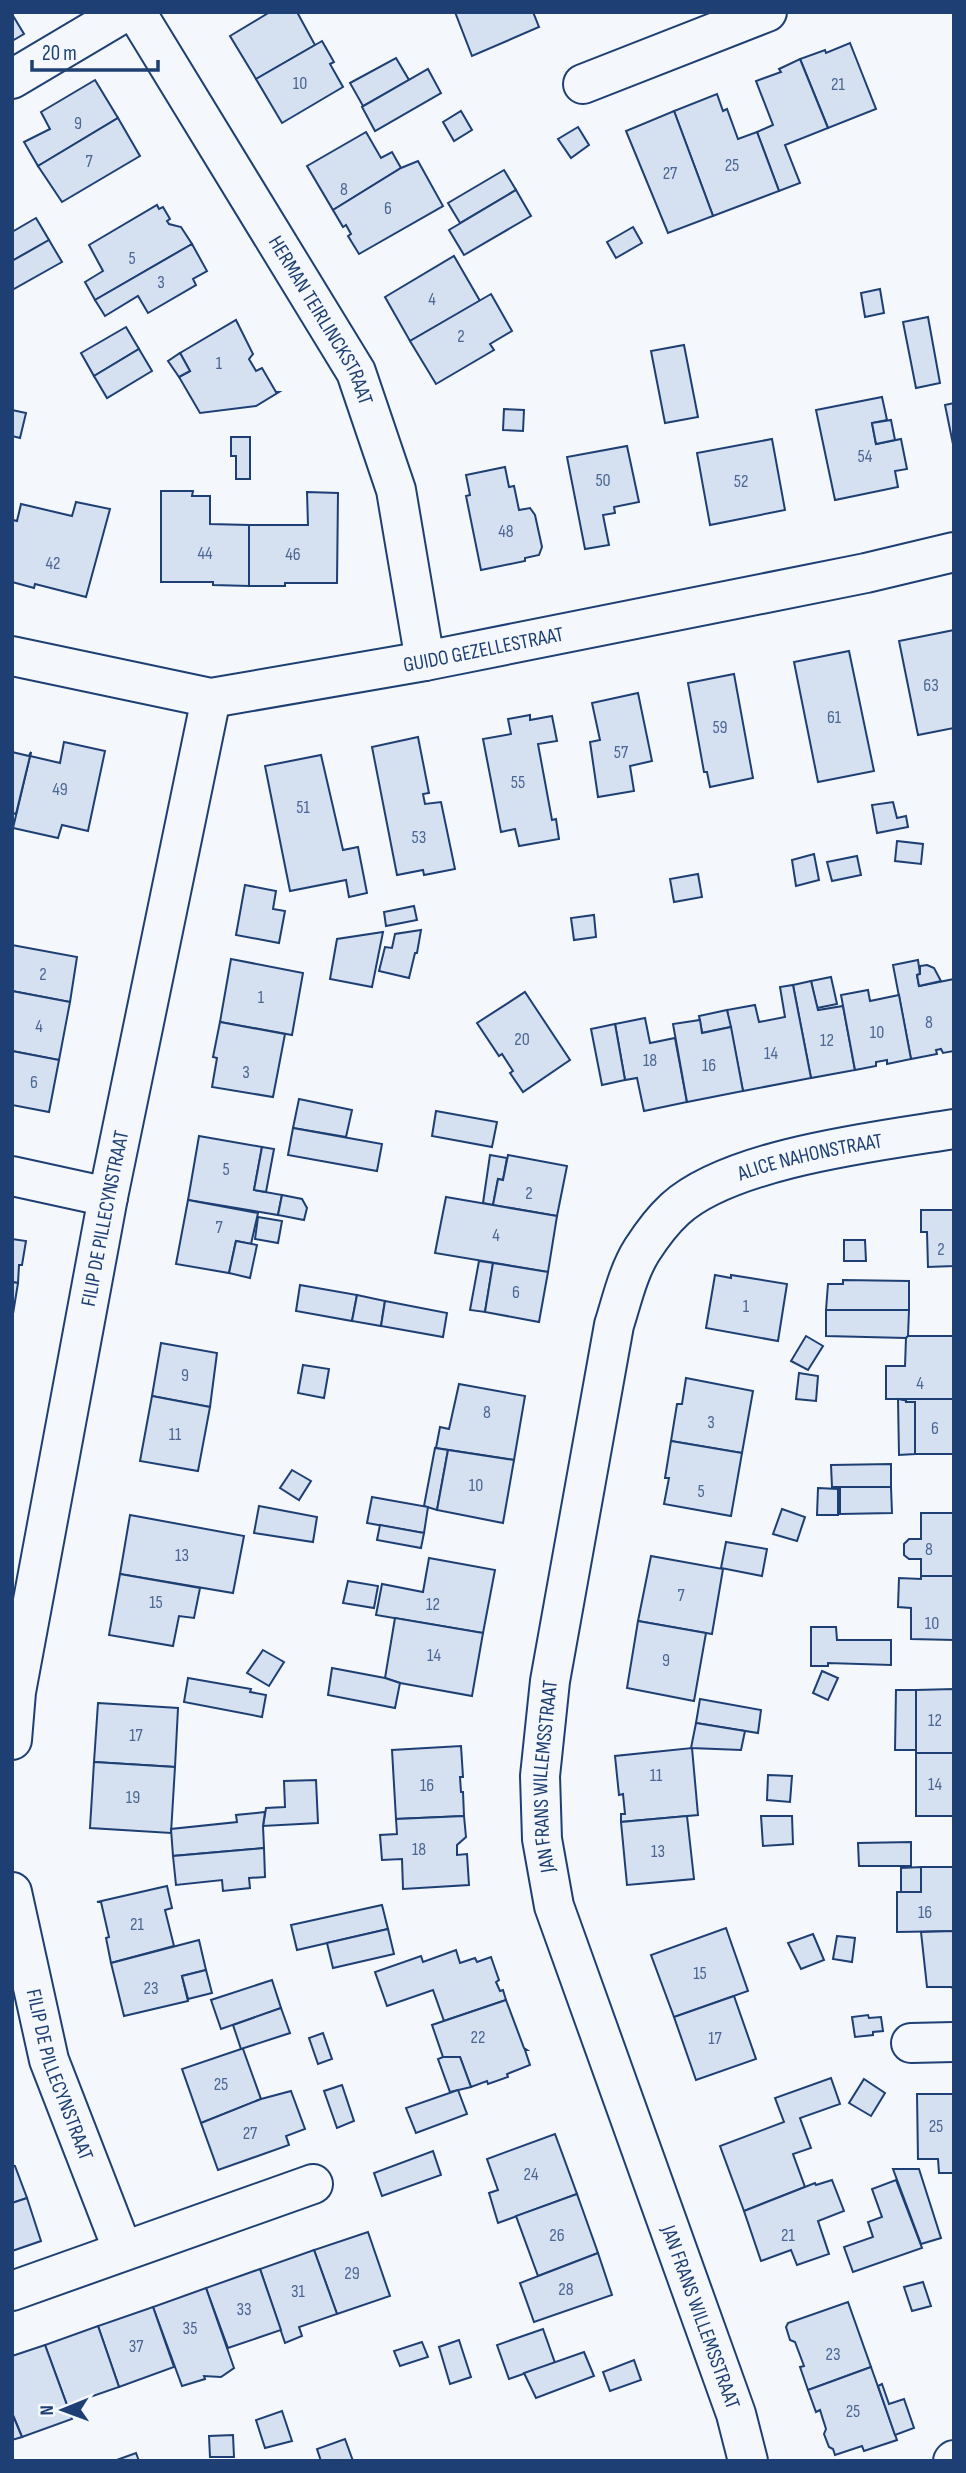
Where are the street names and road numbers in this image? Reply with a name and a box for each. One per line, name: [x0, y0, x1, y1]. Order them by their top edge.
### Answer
street label: HERMAN TEIRLINCKSTRAAT: [263, 231, 378, 408]
street label: GUIDO GEZELLESTRAAT: [401, 622, 566, 678]
street label: FILIP DE PILLECYNSTRAAT: [76, 1128, 135, 1308]
street label: ALICE NAHONSTRAAT: [733, 1128, 885, 1187]
street label: JAN FRANS WILLEMSSTRAAT: [528, 1678, 563, 1875]
street label: FILIP DE PILLECYNSTRAAT: [21, 1987, 99, 2164]
street label: JAN FRANS WILLEMSSTRAAT: [655, 2221, 745, 2413]

